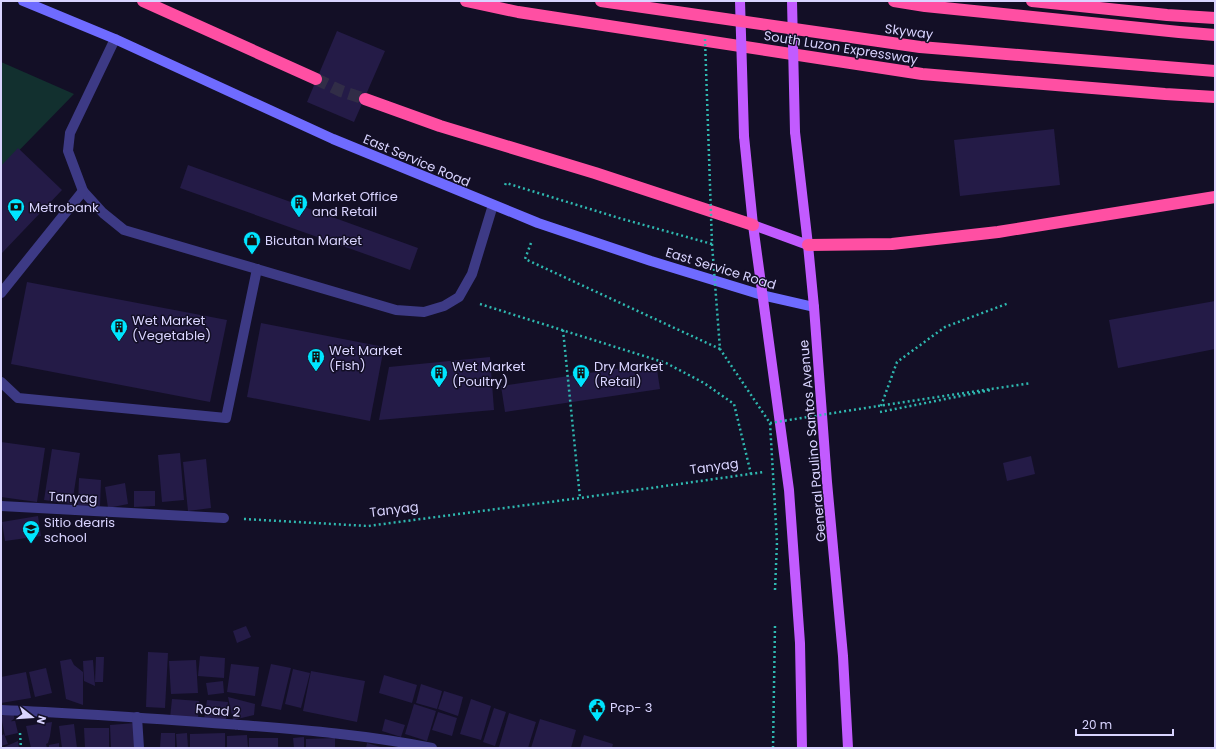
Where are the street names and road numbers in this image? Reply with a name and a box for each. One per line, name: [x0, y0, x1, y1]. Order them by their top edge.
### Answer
street label: Skyway: [884, 19, 935, 44]
street label: South Luzon Expressway: [763, 26, 920, 69]
street label: East Service Road: [360, 129, 473, 192]
street label: East Service Road: [663, 243, 778, 294]
street label: General Paulino Santos Avenue: [794, 339, 831, 543]
street label: Tanyag: [688, 454, 740, 479]
street label: Tanyag: [48, 487, 98, 508]
street label: Tanyag: [369, 497, 420, 522]
street label: Road 2: [195, 699, 241, 722]

